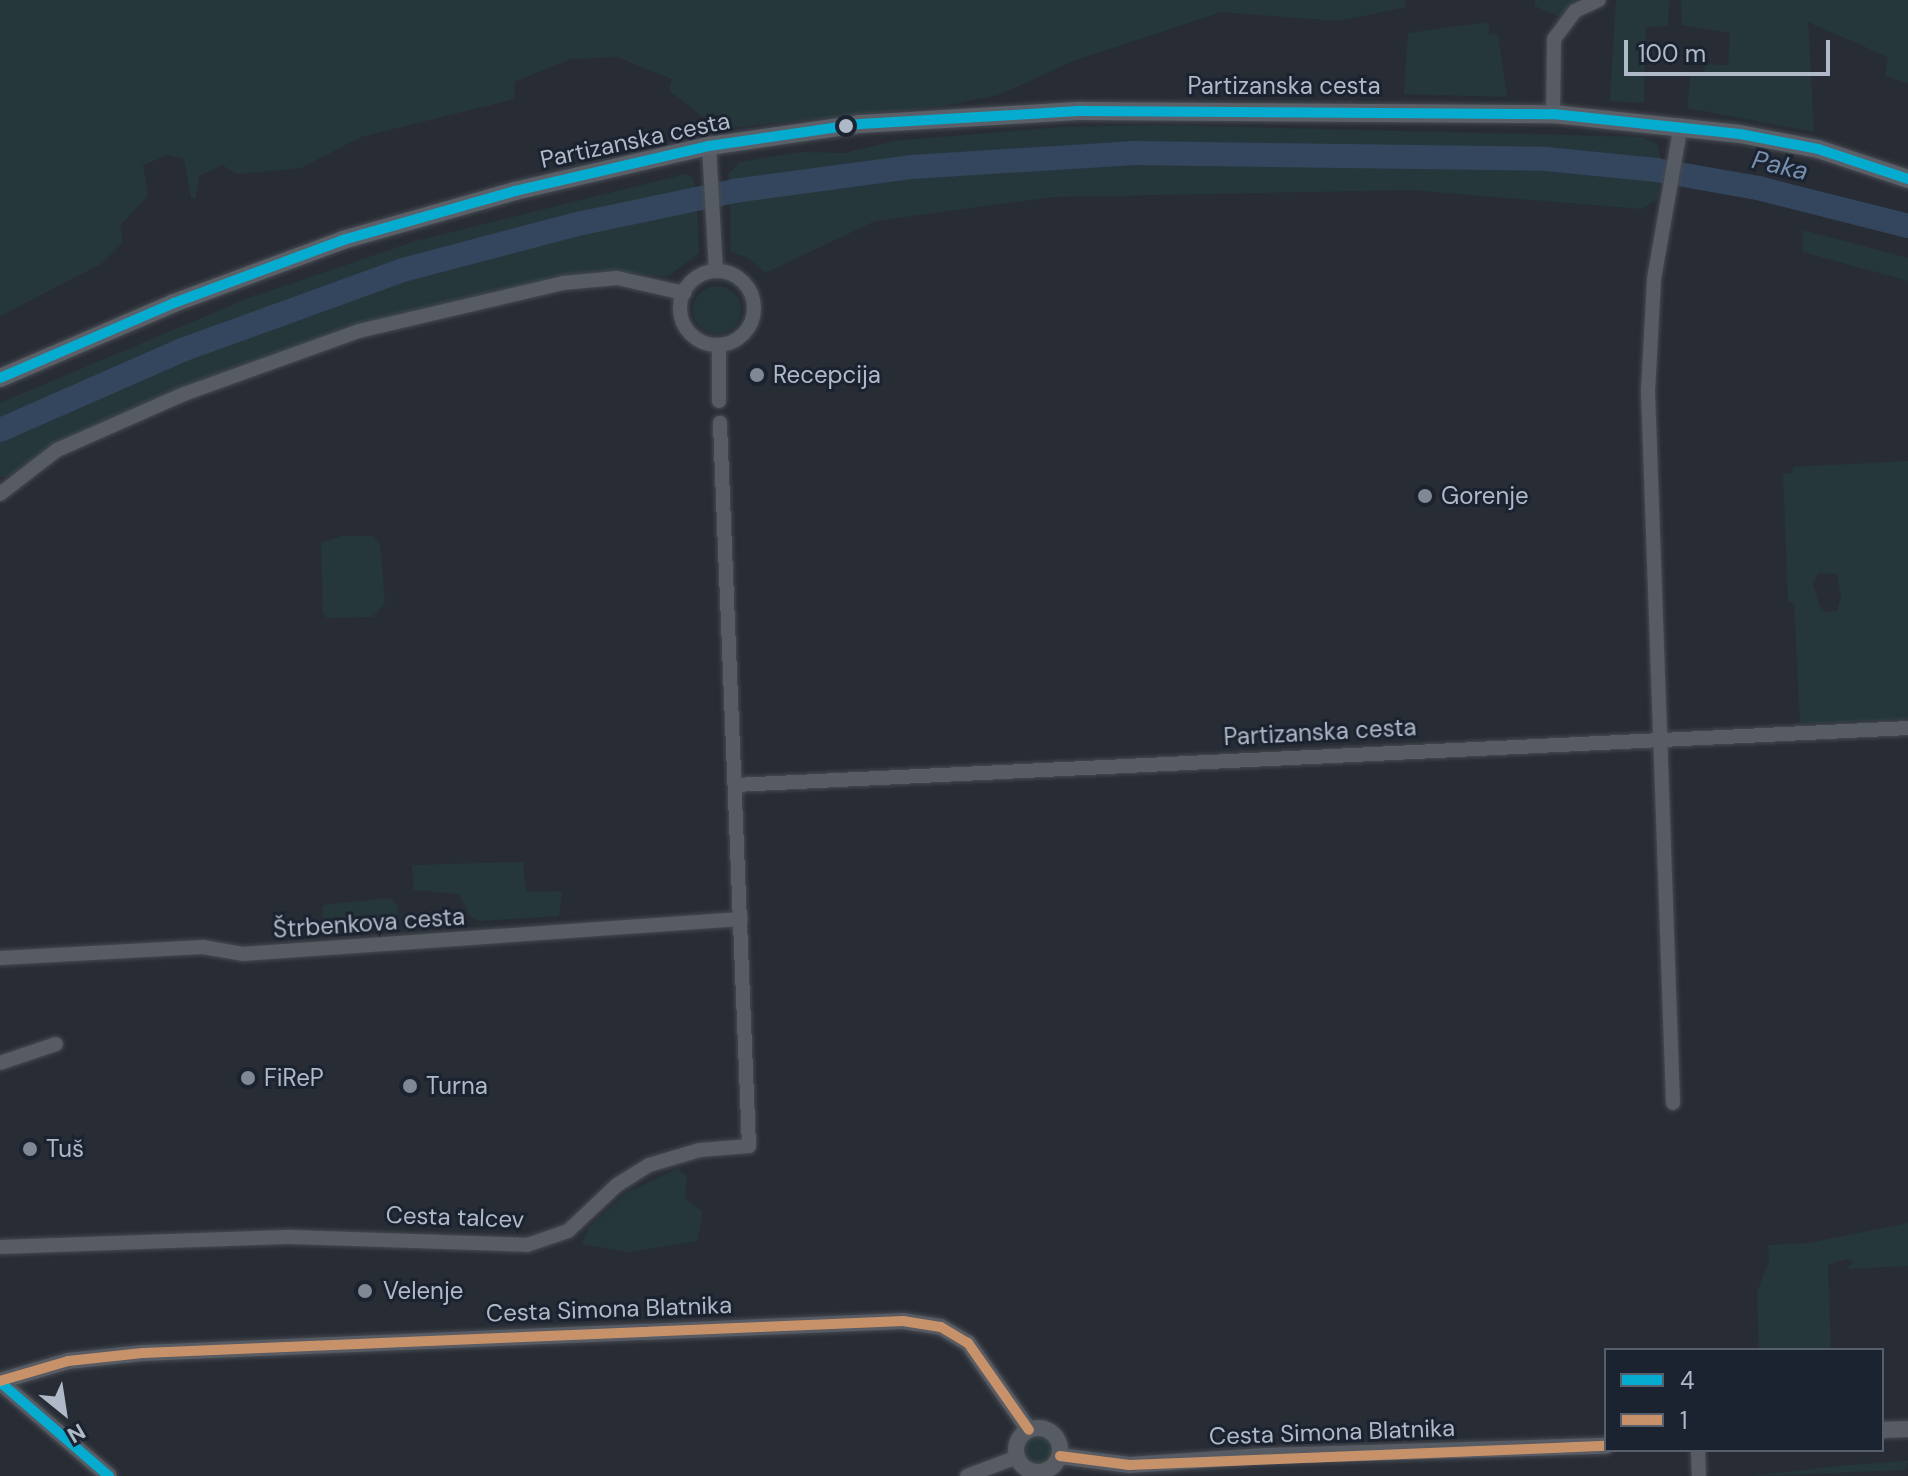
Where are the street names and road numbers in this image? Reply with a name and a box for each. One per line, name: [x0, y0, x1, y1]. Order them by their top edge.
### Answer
street label: Partizanska cesta: [1187, 72, 1381, 100]
street label: Partizanska cesta: [538, 106, 732, 174]
street label: Partizanska cesta: [1223, 713, 1417, 751]
street label: Štrbenkova cesta: [272, 902, 466, 944]
street label: Cesta talcev: [385, 1200, 525, 1234]
street label: Cesta Simona Blatnika: [485, 1290, 733, 1328]
street label: Cesta Simona Blatnika: [1208, 1413, 1456, 1451]

